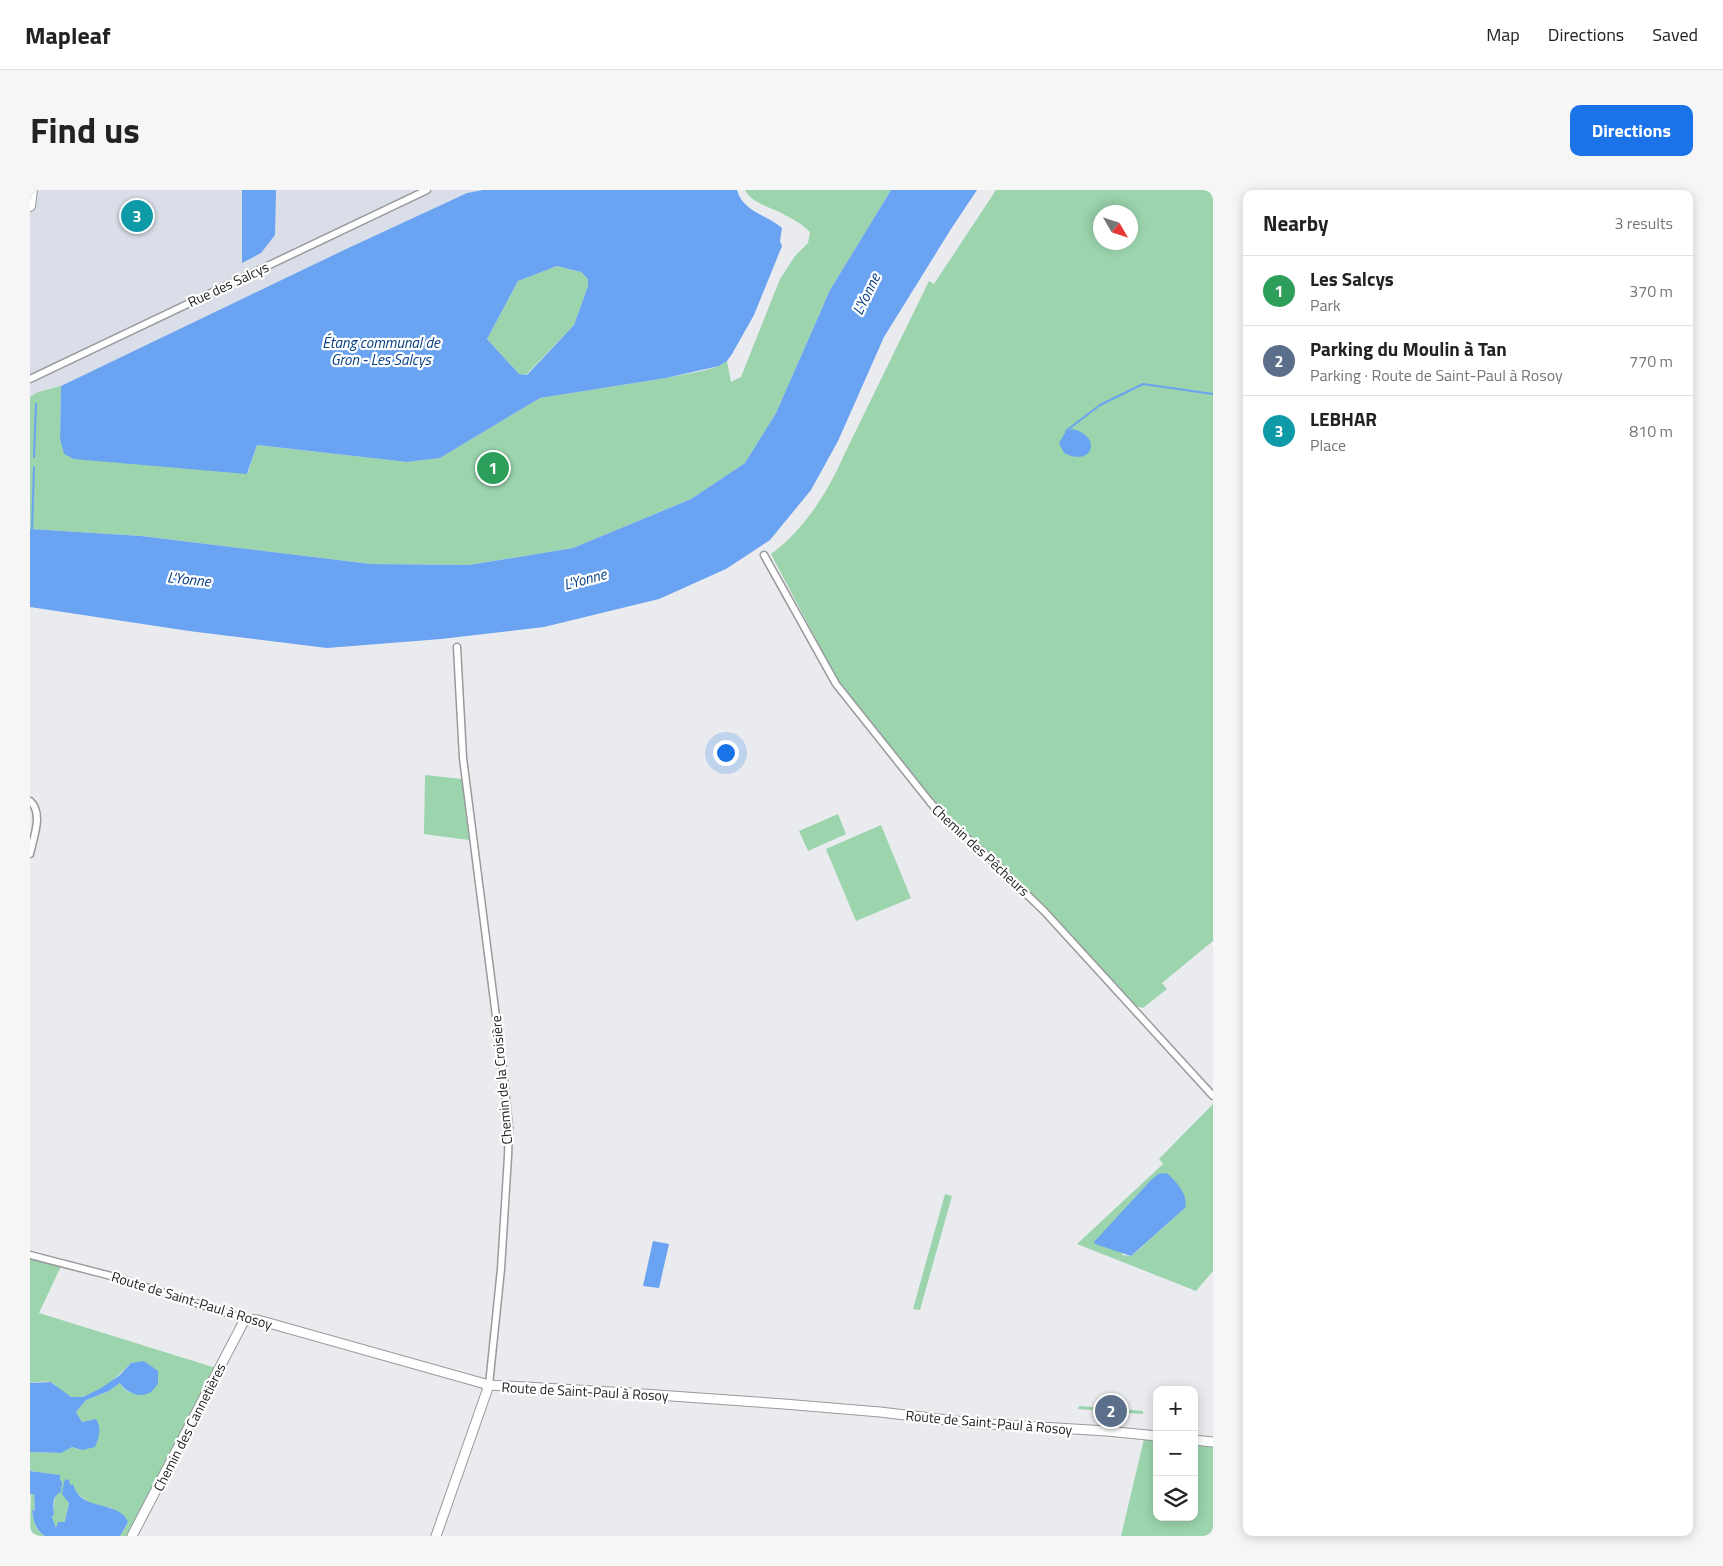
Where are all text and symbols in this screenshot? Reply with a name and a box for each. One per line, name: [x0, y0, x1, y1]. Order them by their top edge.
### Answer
text: Mapleaf: [25, 17, 110, 53]
text: Map: [1486, 21, 1520, 48]
text: Directions: [1548, 21, 1624, 48]
text: Saved: [1652, 21, 1698, 48]
text: Find us: [30, 103, 140, 157]
button: Directions: [1570, 105, 1693, 156]
pin: 3: [121, 197, 153, 235]
north arrow: [1093, 205, 1138, 250]
text: Nearby: [1263, 207, 1328, 239]
text: 3 results: [1614, 211, 1673, 235]
street label: Rue des Salcys: [184, 256, 272, 312]
text: Les Salcys: [1310, 264, 1394, 293]
water label: L'Yonne: [846, 268, 886, 319]
text: 1: [1275, 279, 1283, 303]
text: 370 m: [1629, 279, 1673, 303]
text: Park: [1310, 293, 1341, 317]
water label: Étang communal de Gron - Les Salcys: [322, 331, 441, 371]
text: Parking du Moulin à Tan: [1310, 334, 1507, 363]
text: 2: [1275, 349, 1283, 373]
text: 770 m: [1629, 349, 1673, 373]
text: Parking · Route de Saint-Paul à Rosoy: [1310, 363, 1563, 387]
text: LEBHAR: [1310, 404, 1377, 433]
text: 3: [1275, 419, 1283, 443]
text: 810 m: [1629, 419, 1673, 443]
text: Place: [1310, 433, 1346, 457]
pin: 1: [477, 449, 509, 487]
water label: L'Yonne: [561, 562, 610, 596]
water label: L'Yonne: [166, 565, 213, 593]
your location: [713, 740, 739, 766]
street label: Chemin des Pêcheurs: [928, 799, 1034, 901]
street label: Chemin de la Croisière: [485, 1015, 517, 1145]
street label: Route de Saint-Paul à Rosoy: [109, 1265, 275, 1335]
street label: Chemin des Cannetières: [147, 1359, 231, 1495]
street label: Route de Saint-Paul à Rosoy: [501, 1376, 669, 1406]
map controls: [1153, 1386, 1198, 1521]
button: +: [1153, 1386, 1198, 1431]
pin: 2: [1095, 1392, 1127, 1430]
street label: Route de Saint-Paul à Rosoy: [905, 1404, 1073, 1440]
button: −: [1153, 1431, 1198, 1476]
button: layers: [1153, 1476, 1198, 1521]

